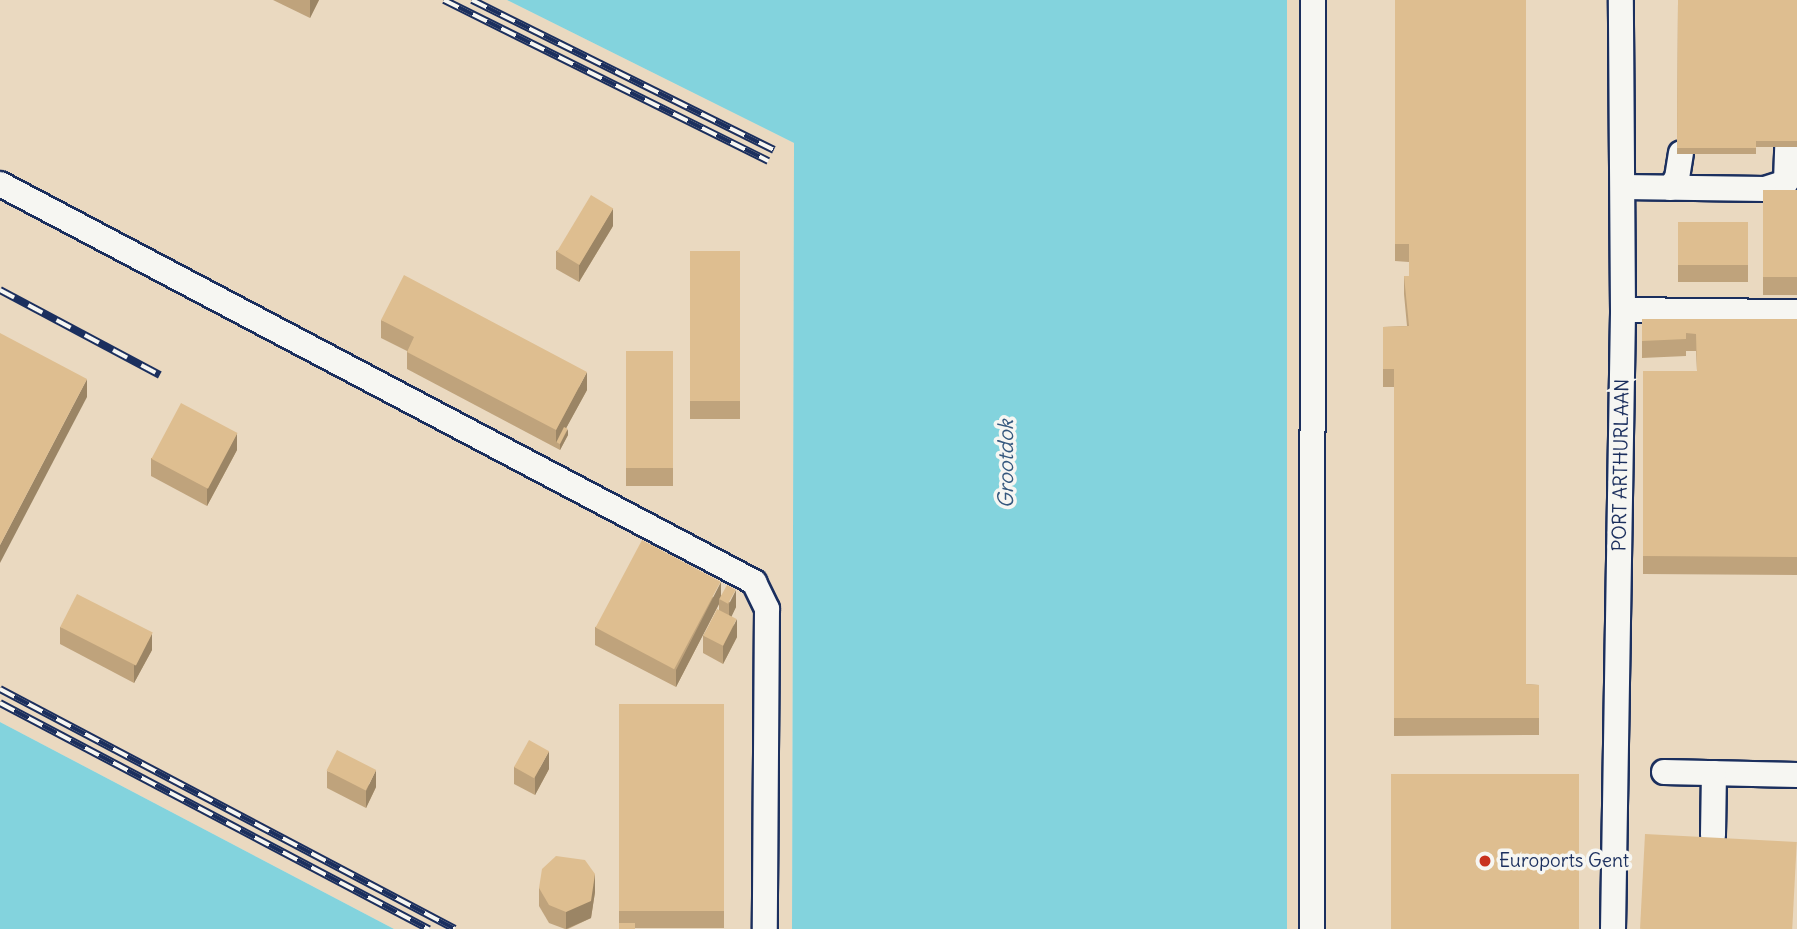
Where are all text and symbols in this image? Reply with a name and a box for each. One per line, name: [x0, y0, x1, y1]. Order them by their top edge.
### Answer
street label: PORT ARTHURLAAN: [1608, 379, 1634, 551]
water label: Grootdok: [993, 420, 1019, 508]
place label: Euroports Gent: [1499, 850, 1629, 872]
marker: Euroports Gent: [1477, 853, 1493, 869]

